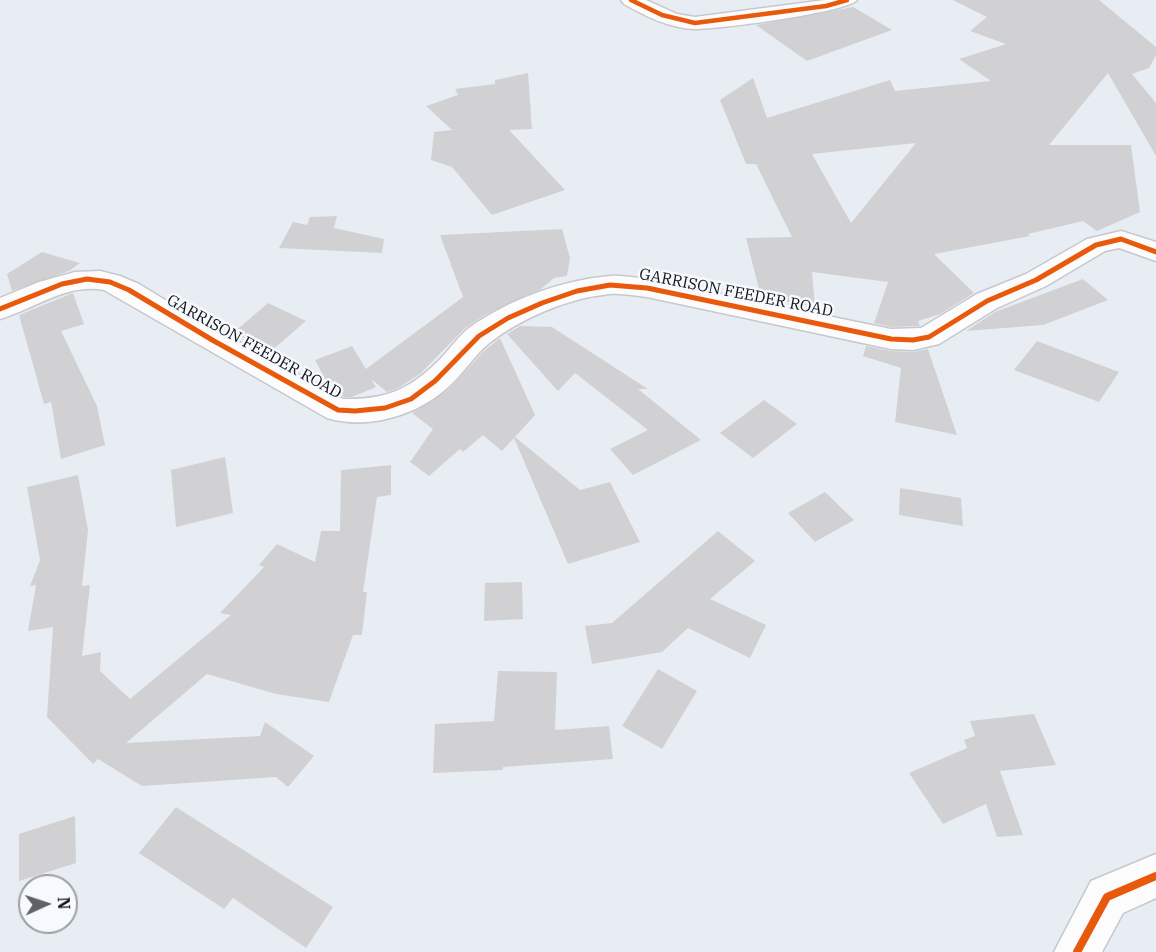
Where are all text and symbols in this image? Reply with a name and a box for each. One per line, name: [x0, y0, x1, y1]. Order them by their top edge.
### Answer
street label: GARRISON FEEDER ROAD: [638, 265, 834, 321]
street label: GARRISON FEEDER ROAD: [163, 291, 345, 403]
north arrow: [18, 874, 78, 934]
text: N: [54, 896, 74, 910]

